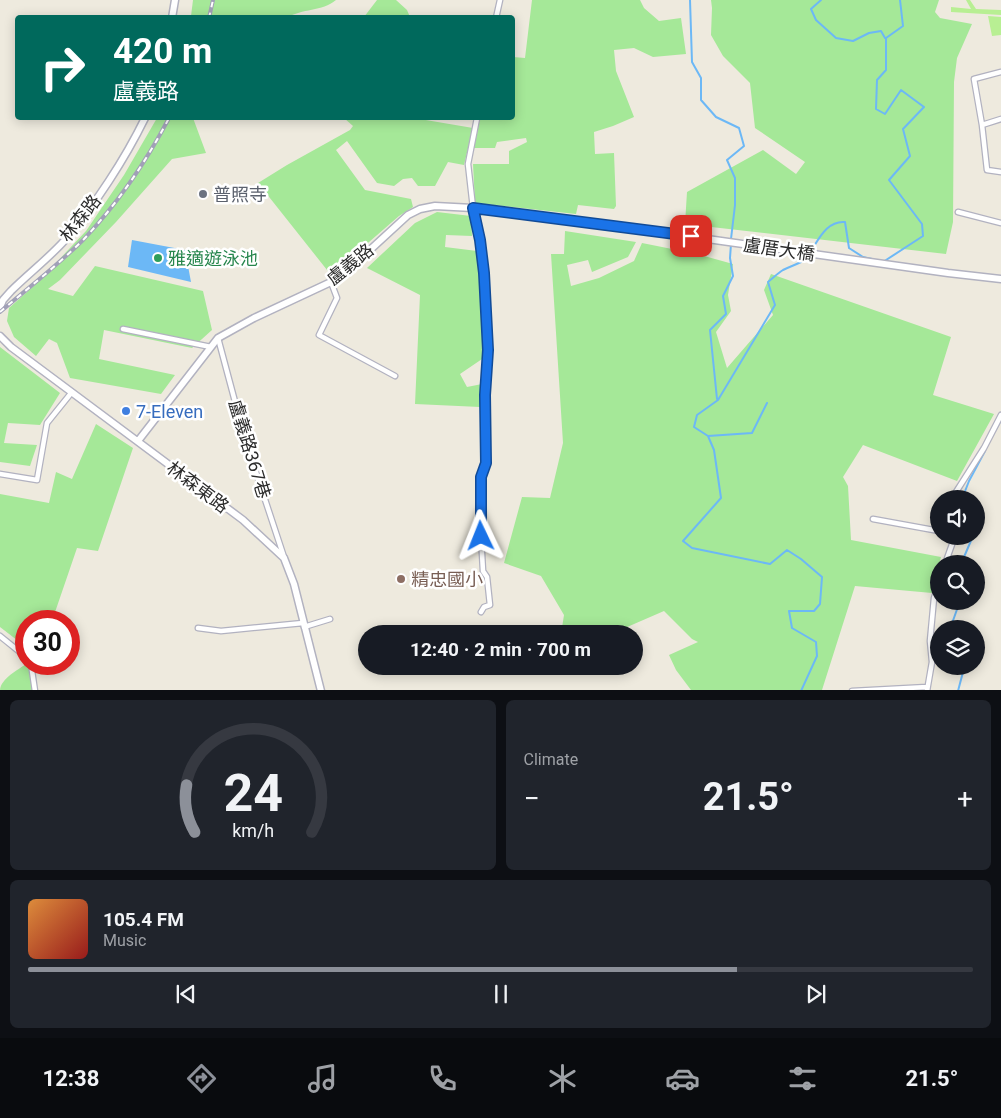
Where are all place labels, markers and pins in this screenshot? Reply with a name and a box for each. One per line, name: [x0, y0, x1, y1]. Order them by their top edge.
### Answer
place label: 普照寺: [213, 184, 267, 205]
marker: 普照寺: [197, 188, 209, 200]
pin: [670, 215, 712, 257]
place label: 雅適遊泳池: [168, 248, 258, 269]
marker: 雅適遊泳池: [152, 252, 164, 264]
place label: 7-Eleven: [136, 401, 203, 422]
marker: 7-Eleven: [120, 405, 132, 417]
place label: 精忠國小: [411, 569, 483, 590]
marker: 精忠國小: [395, 573, 407, 585]

